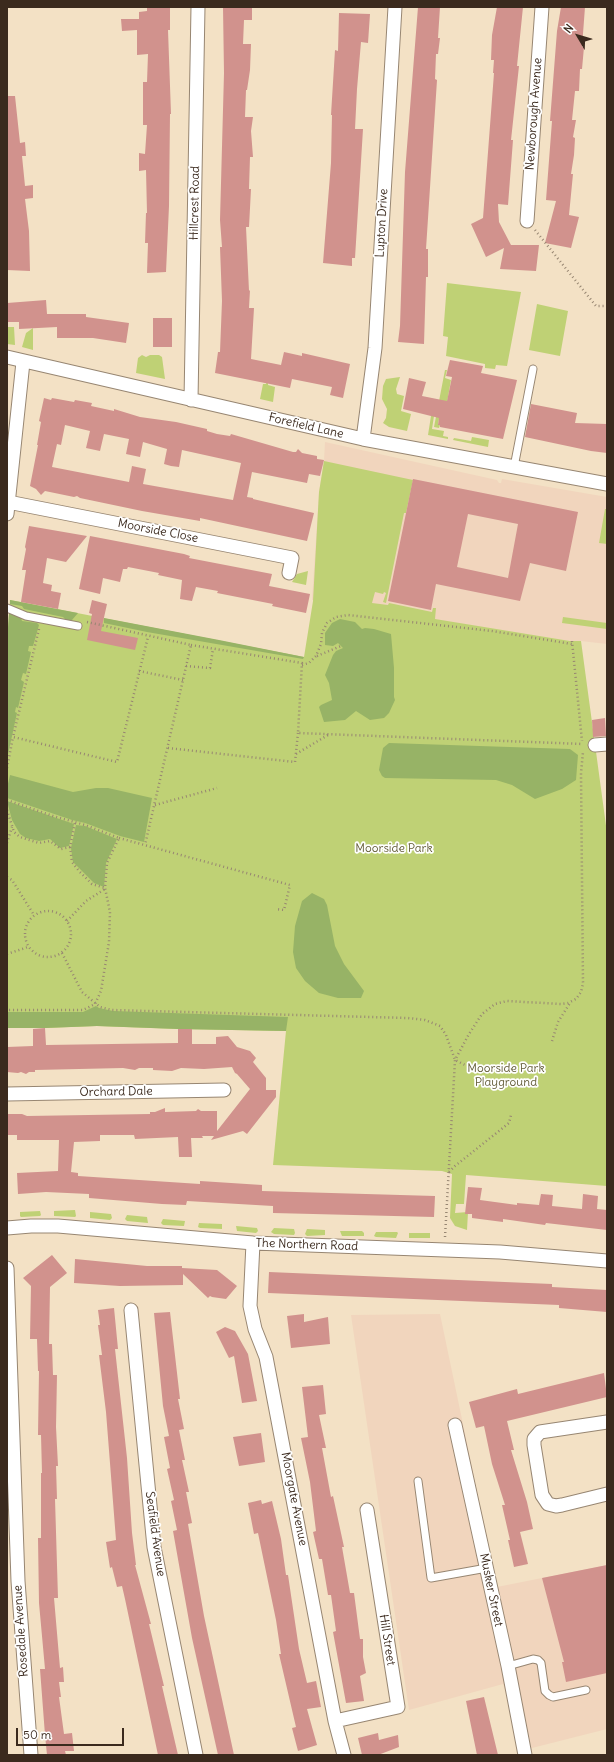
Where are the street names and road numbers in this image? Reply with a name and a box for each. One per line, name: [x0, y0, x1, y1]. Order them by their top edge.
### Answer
street label: Newborough Avenue: [523, 57, 545, 171]
street label: Hillcrest Road: [187, 166, 203, 240]
street label: Lupton Drive: [373, 188, 391, 258]
street label: Forefield Lane: [267, 410, 345, 442]
street label: Moorside Close: [117, 516, 199, 546]
street label: Orchard Dale: [79, 1084, 153, 1100]
street label: The Northern Road: [255, 1236, 359, 1254]
street label: Moorgate Avenue: [278, 1451, 310, 1547]
street label: Seafield Avenue: [142, 1490, 168, 1578]
street label: Musker Street: [476, 1552, 506, 1628]
street label: Rosedale Avenue: [11, 1584, 31, 1678]
street label: Hill Street: [376, 1613, 398, 1667]

